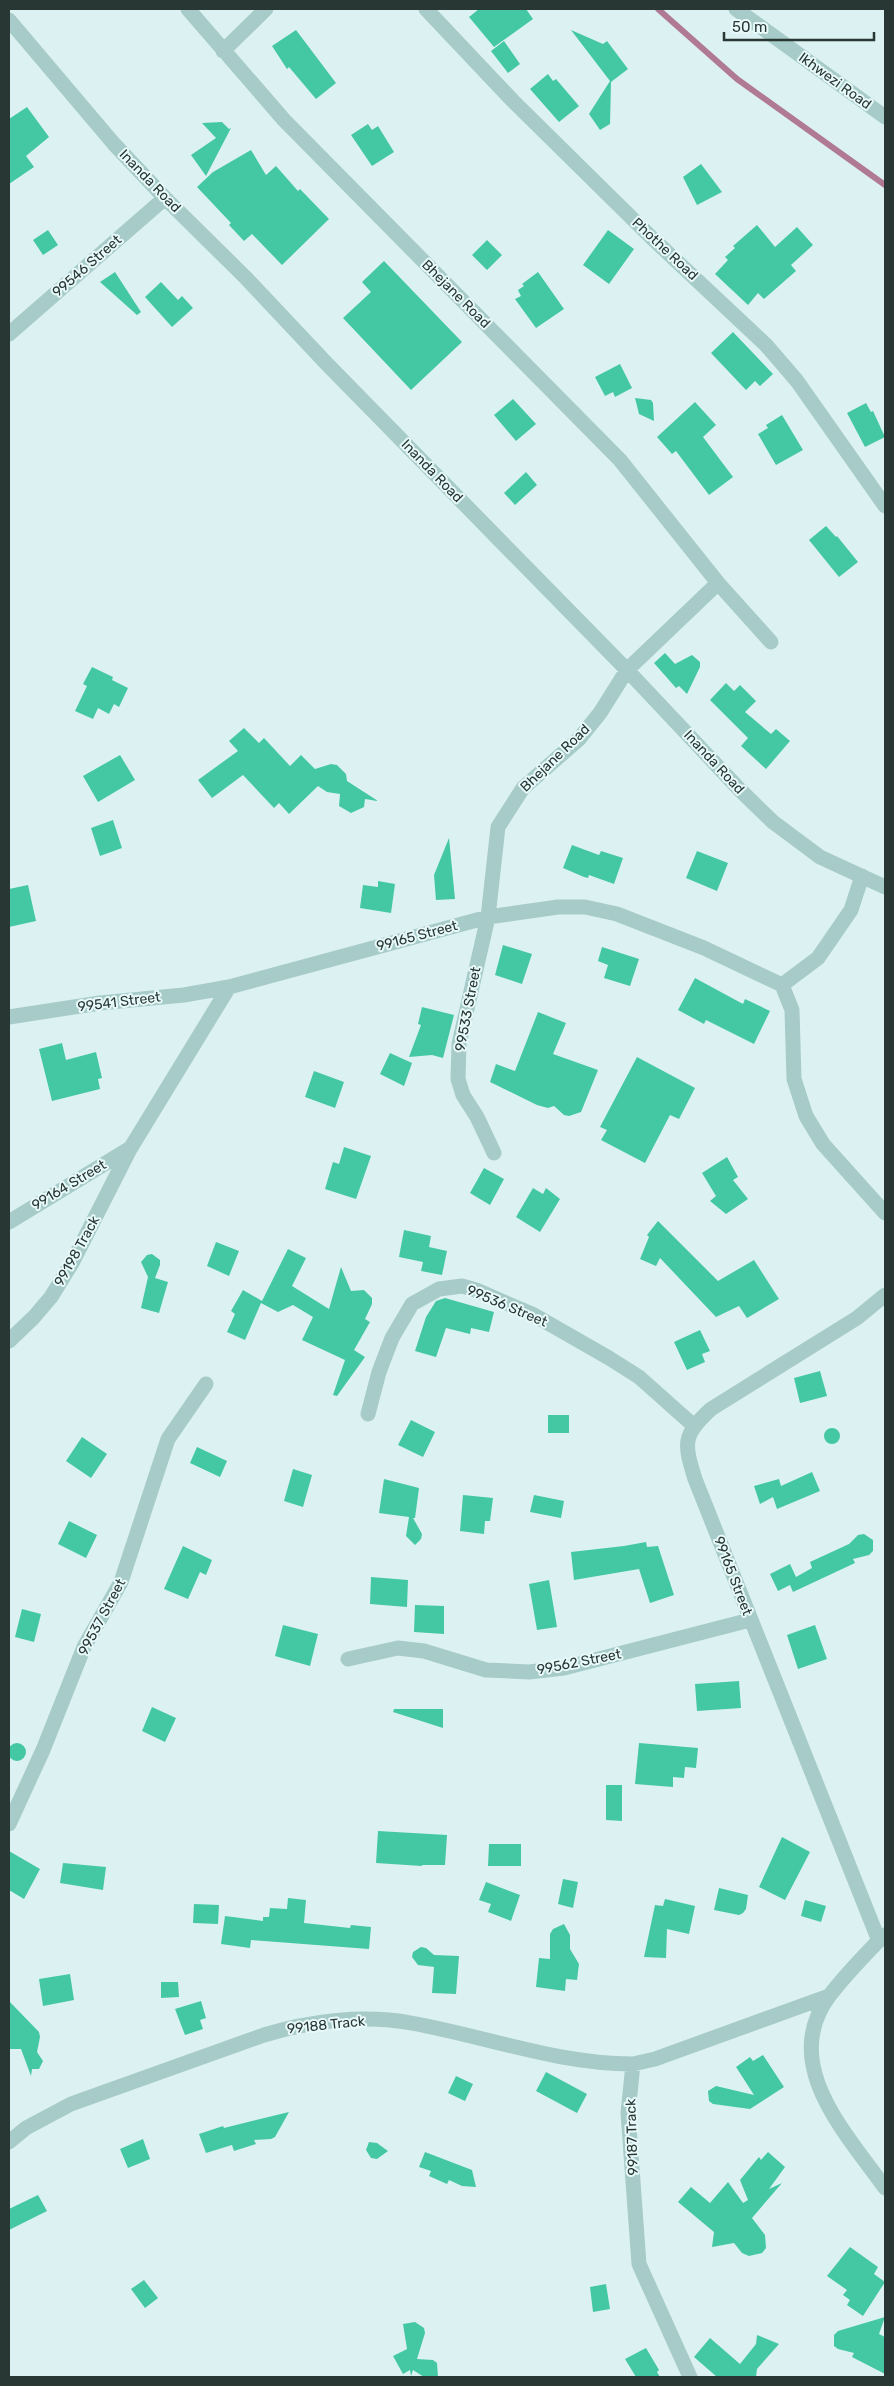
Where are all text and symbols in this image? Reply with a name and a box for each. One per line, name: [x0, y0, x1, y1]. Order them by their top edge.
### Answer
scale bar: [724, 10, 874, 42]
text: 50 m: [732, 18, 767, 36]
street label: Ikhwezi Road: [795, 49, 875, 113]
street label: Inanda Road: [116, 146, 184, 216]
street label: Phothe Road: [629, 214, 701, 284]
street label: 99546 Street: [49, 231, 125, 301]
street label: Bhejane Road: [418, 256, 494, 332]
street label: Inanda Road: [398, 436, 466, 506]
street label: Bhejane Road: [517, 721, 593, 795]
street label: Inanda Road: [680, 727, 748, 797]
street label: 99165 Street: [375, 917, 460, 955]
street label: 99533 Street: [451, 965, 485, 1053]
street label: 99541 Street: [77, 988, 162, 1016]
street label: 99164 Street: [29, 1156, 110, 1214]
street label: 99198 Track: [51, 1212, 104, 1289]
street label: 99536 Street: [464, 1281, 550, 1331]
street label: 99165 Street: [710, 1534, 756, 1618]
street label: 99537 Street: [75, 1575, 130, 1658]
street label: 99562 Street: [535, 1645, 623, 1678]
street label: 99188 Track: [286, 2012, 367, 2038]
street label: 99187 Track: [622, 2098, 642, 2176]

